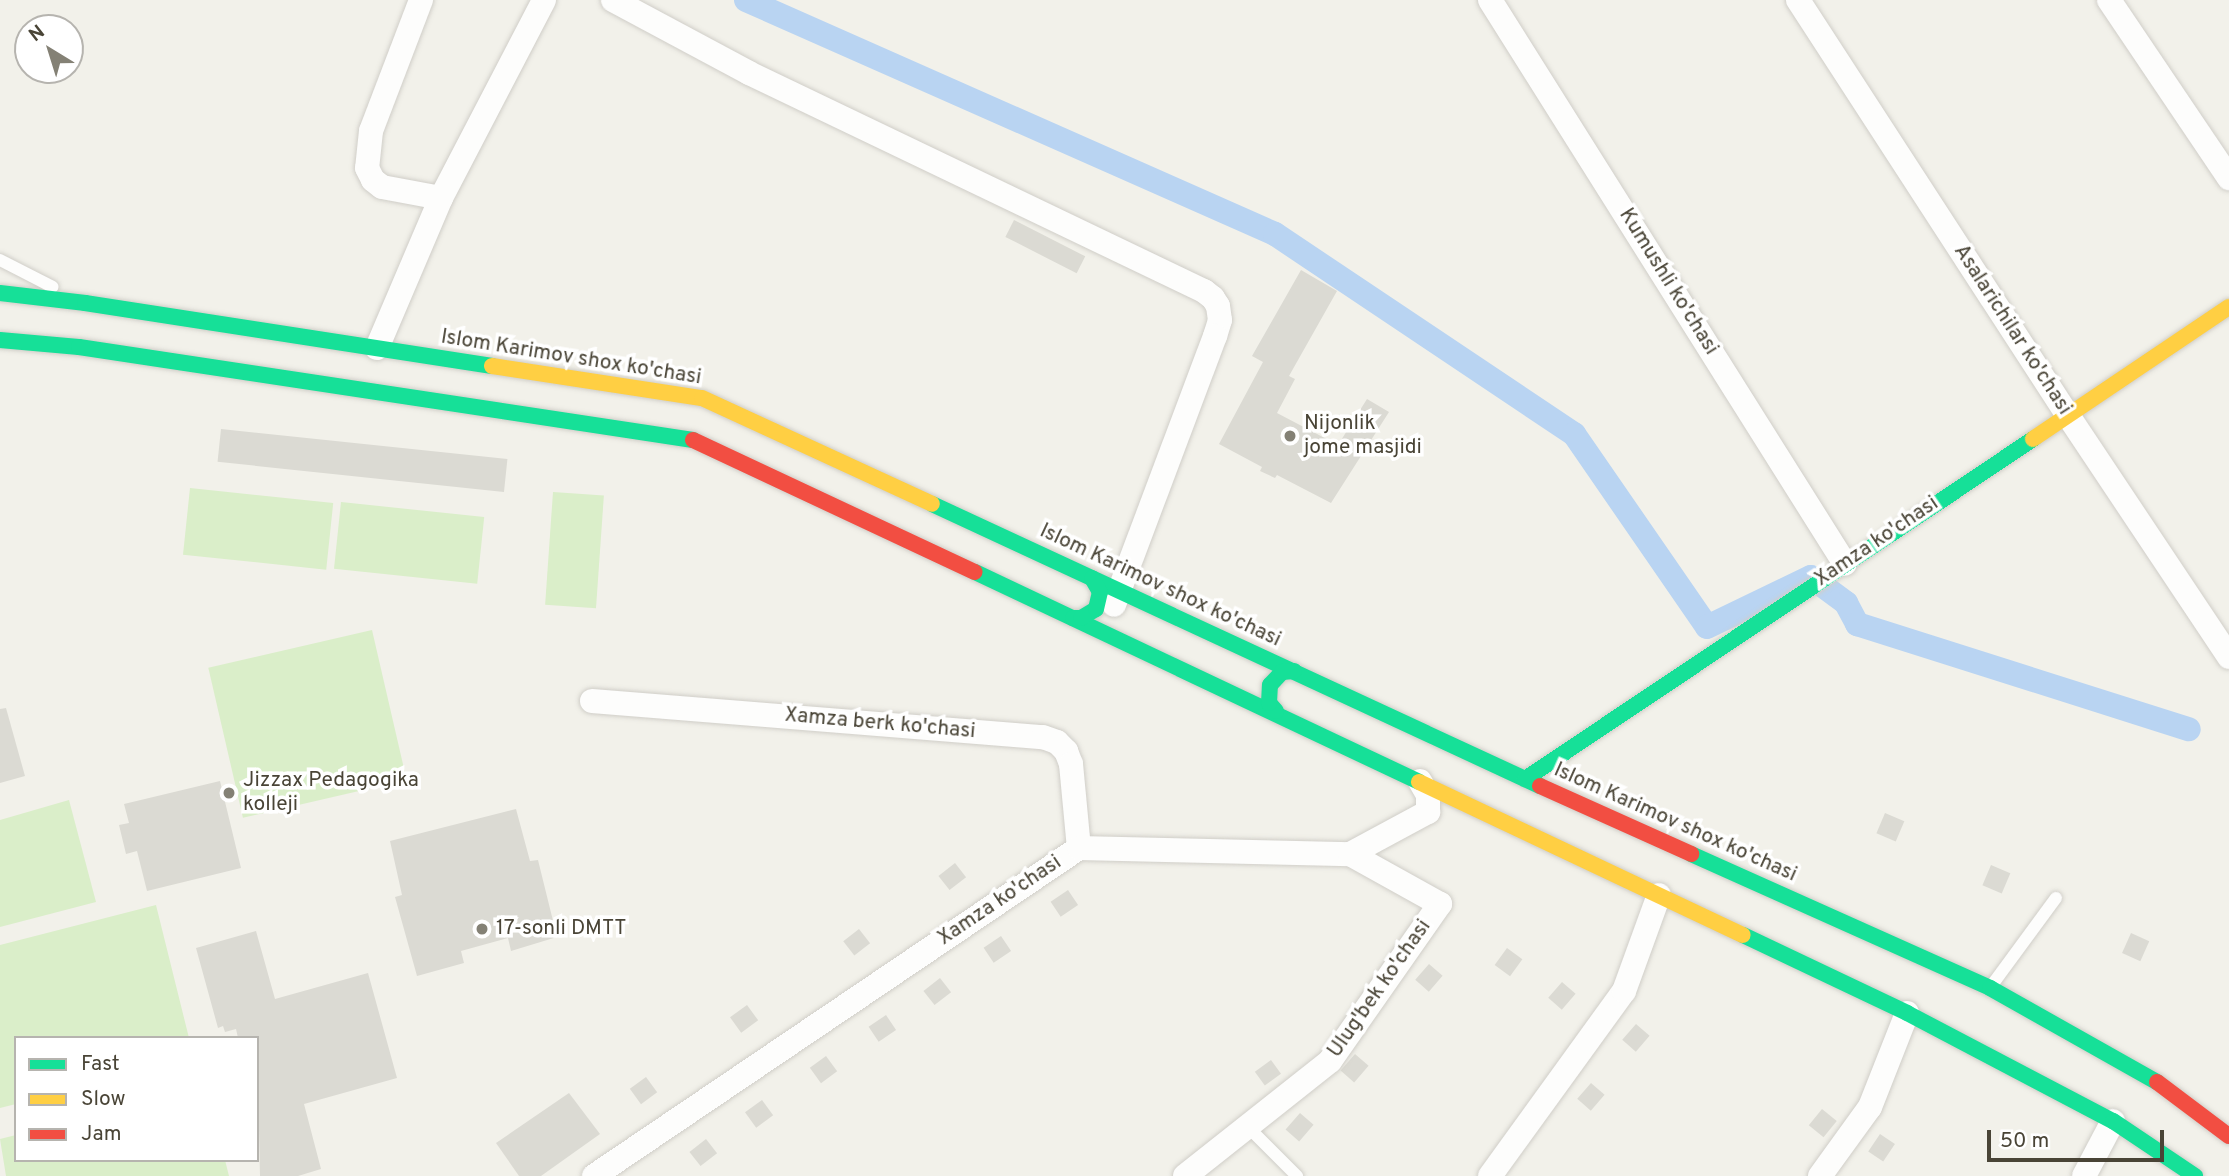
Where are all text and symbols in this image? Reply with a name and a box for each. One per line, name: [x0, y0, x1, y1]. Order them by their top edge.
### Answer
north arrow: [14, 14, 84, 84]
text: N: [25, 20, 50, 48]
street label: Kumushli ko'chasi: [1613, 204, 1723, 360]
street label: Asalarichilar ko'chasi: [1948, 240, 2076, 420]
street label: Islom Karimov shox ko'chasi: [439, 325, 703, 391]
place label: Nijonlik jome masjidi: [1304, 411, 1422, 461]
marker: Nijonlik jome masjidi: [1282, 428, 1298, 444]
street label: Xamza ko'chasi: [1810, 491, 1944, 593]
street label: Islom Karimov shox ko'chasi: [1035, 519, 1285, 653]
street label: Xamza berk ko'chasi: [784, 703, 976, 745]
street label: Islom Karimov shox ko'chasi: [1550, 758, 1800, 888]
place label: Jizzax Pedagogika kolleji: [243, 768, 419, 818]
marker: Jizzax Pedagogika kolleji: [221, 785, 237, 801]
street label: Xamza ko'chasi: [933, 850, 1067, 952]
street label: Ulug'bek ko'chasi: [1323, 915, 1437, 1063]
place label: 17-sonli DMTT: [496, 916, 627, 942]
marker: 17-sonli DMTT: [474, 921, 490, 937]
legend: [14, 1036, 259, 1162]
text: Fast: [81, 1051, 120, 1078]
text: Slow: [81, 1086, 126, 1113]
scale bar: [1991, 1116, 2168, 1160]
text: Jam: [81, 1121, 122, 1148]
text: 50 m: [2000, 1128, 2049, 1155]

